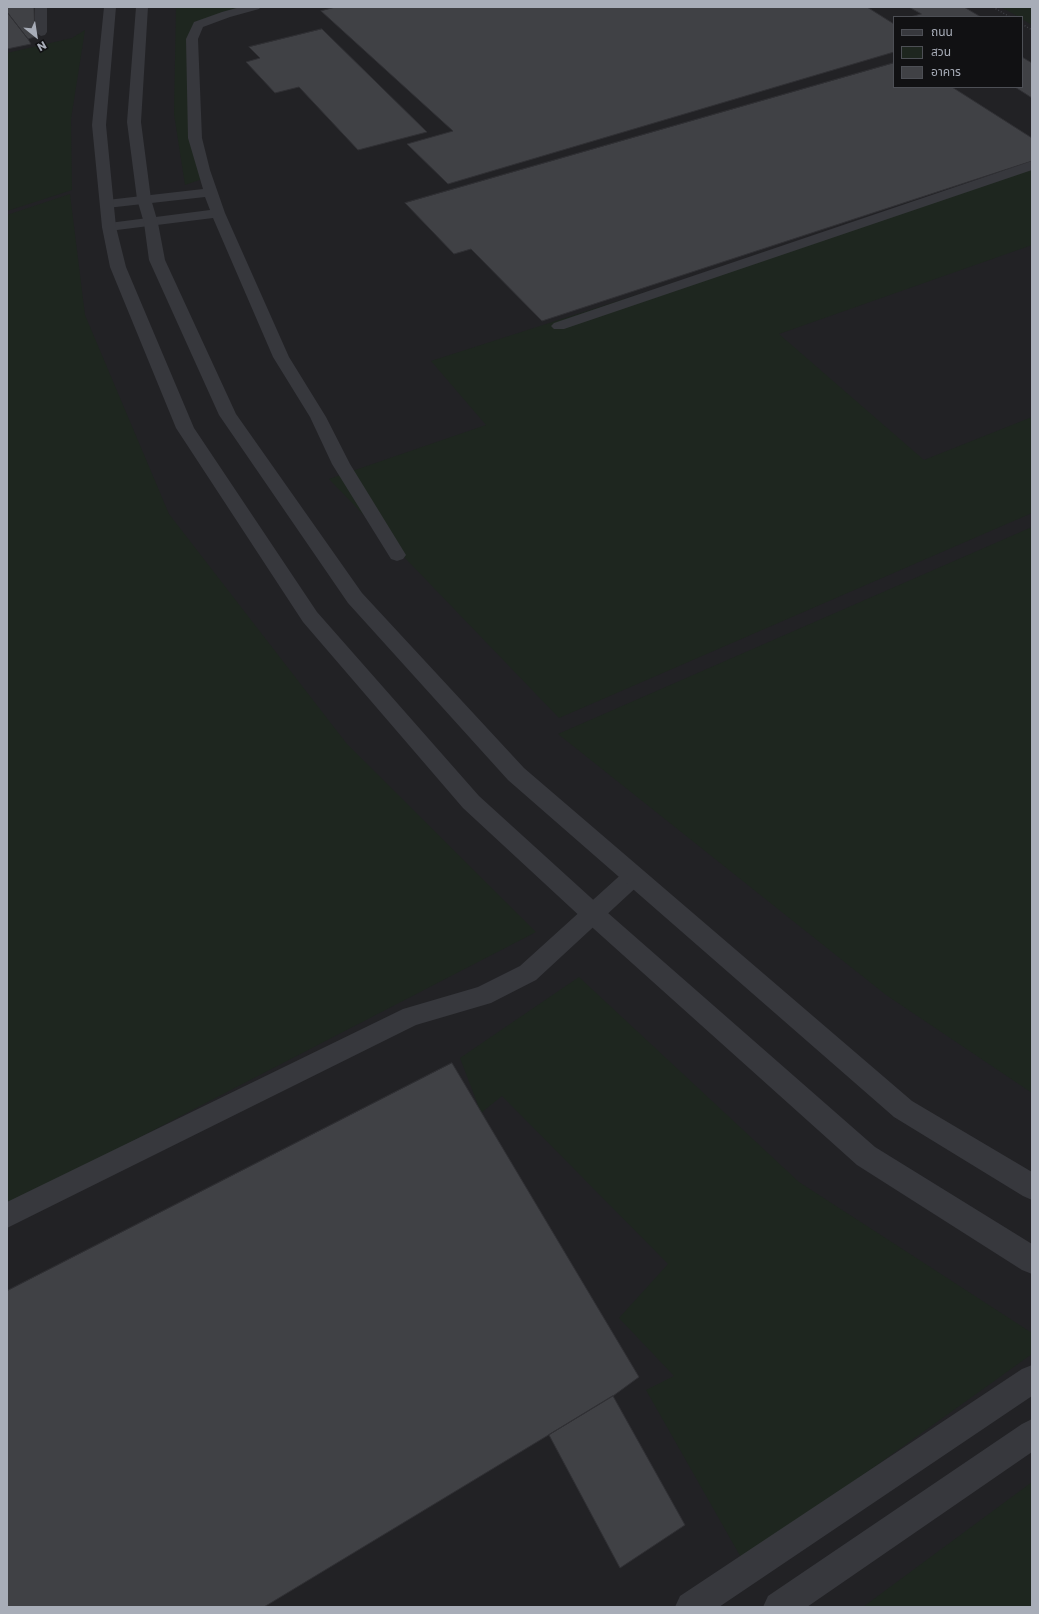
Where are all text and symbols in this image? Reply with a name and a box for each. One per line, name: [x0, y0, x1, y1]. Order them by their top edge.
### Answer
north arrow: [16, 16, 56, 56]
legend: [893, 16, 1023, 88]
text: ถนน: [931, 23, 953, 40]
text: N: [34, 37, 50, 55]
text: สวน: [931, 43, 951, 60]
text: อาคาร: [931, 63, 961, 80]

